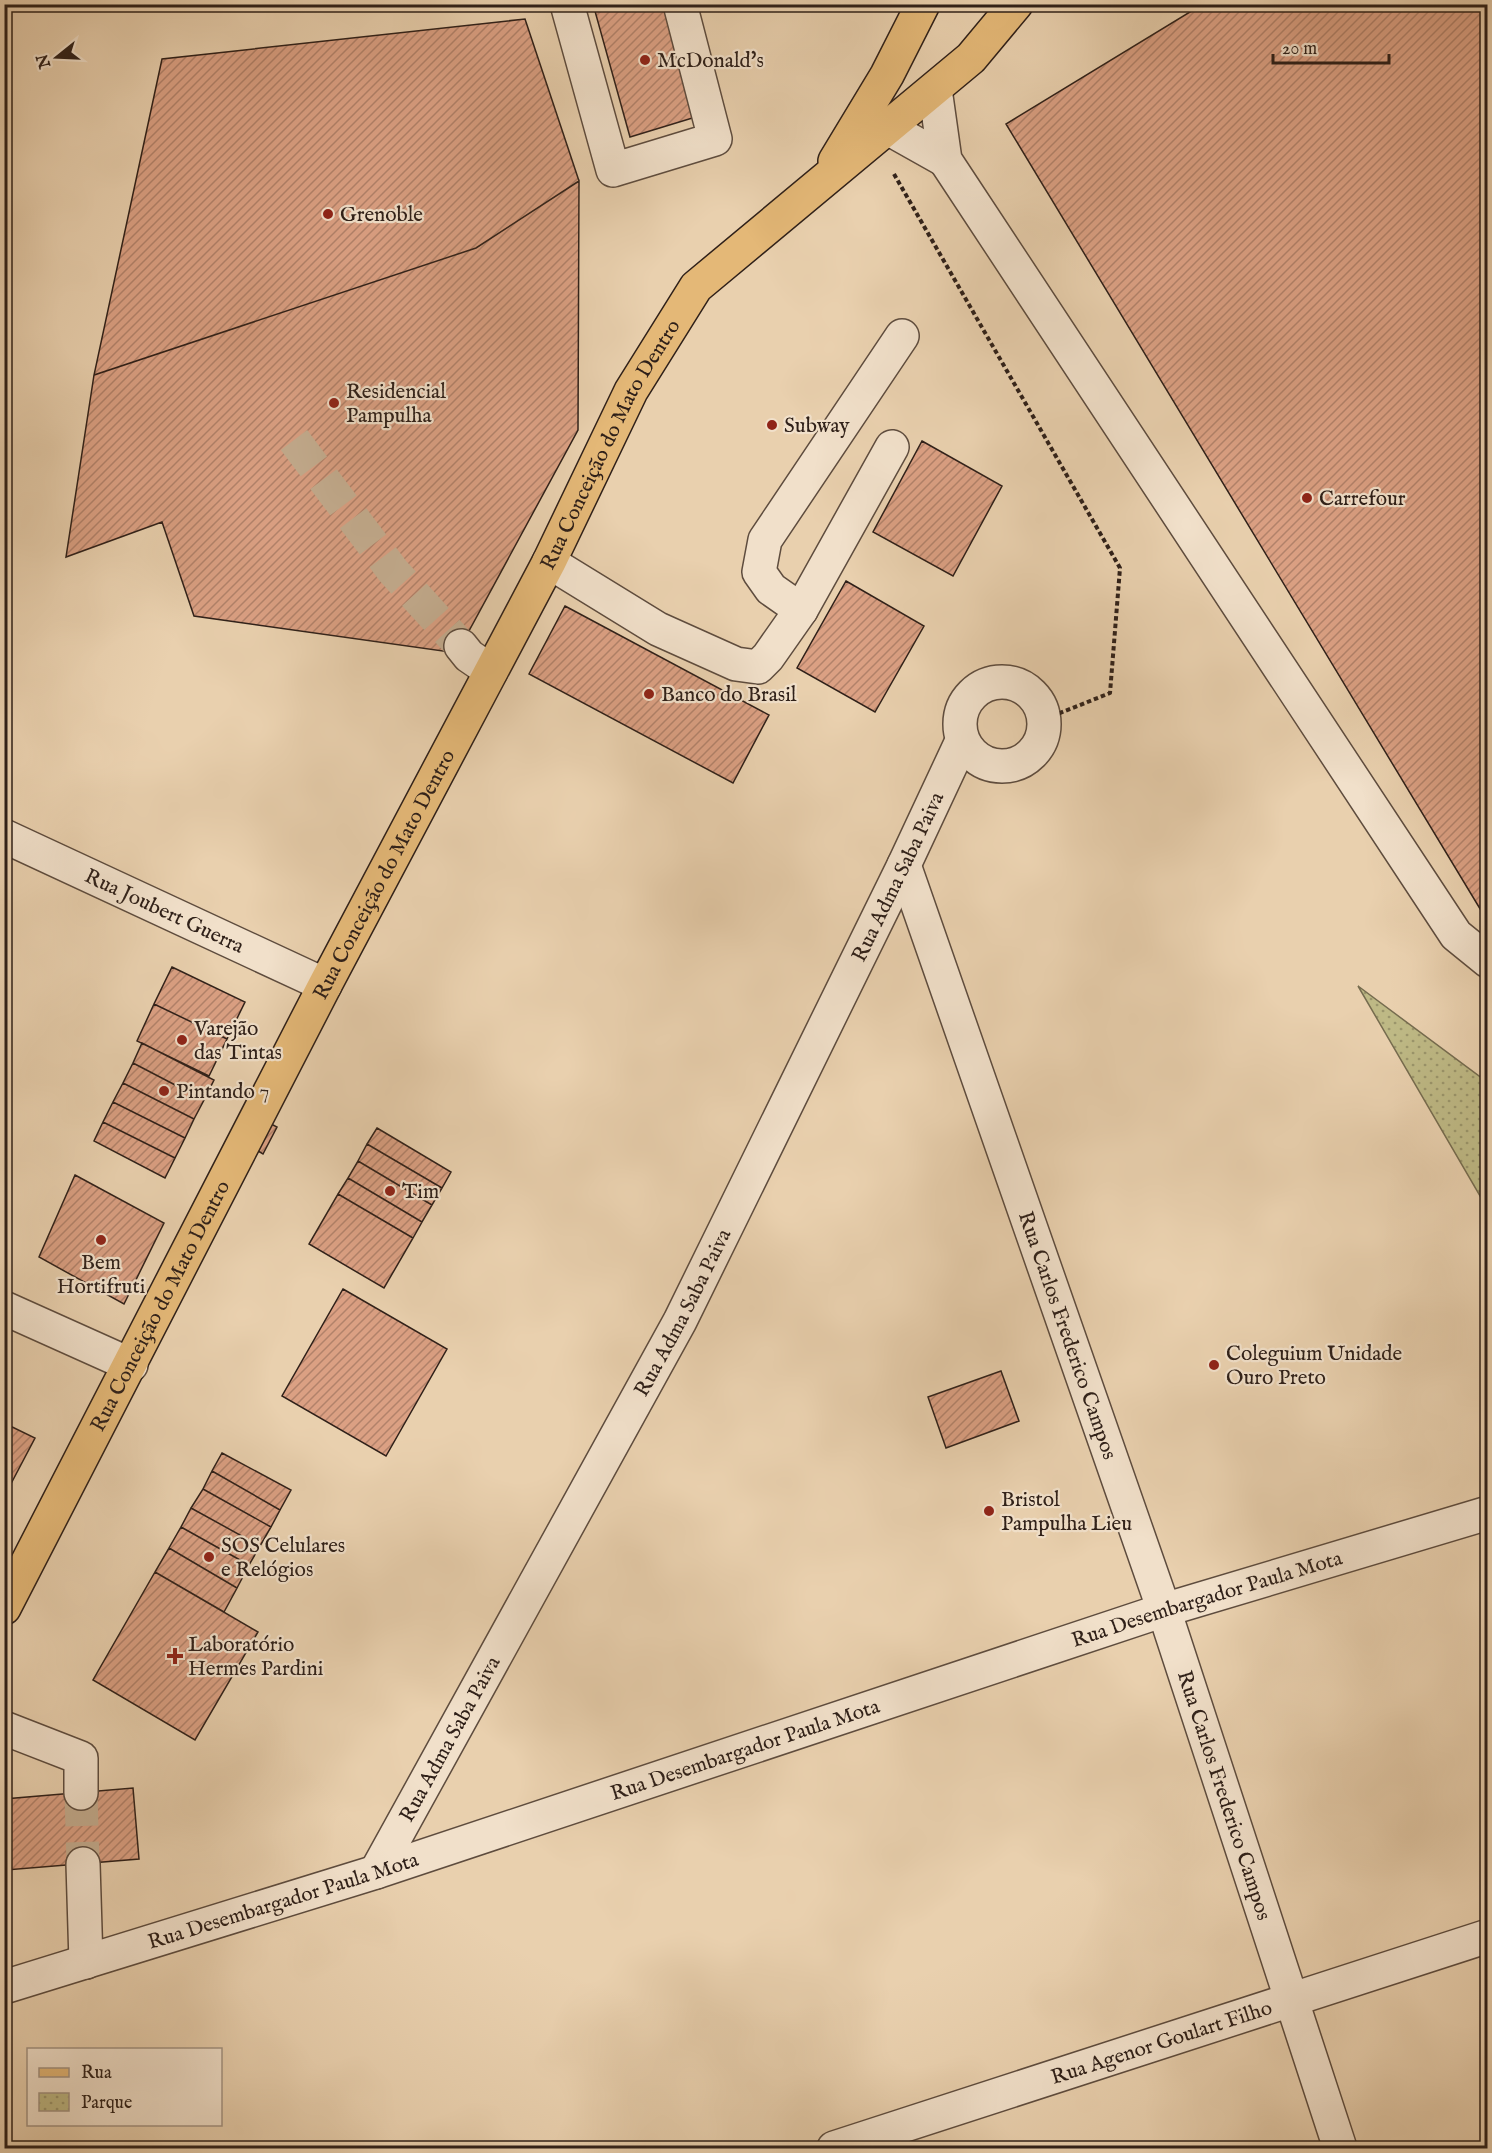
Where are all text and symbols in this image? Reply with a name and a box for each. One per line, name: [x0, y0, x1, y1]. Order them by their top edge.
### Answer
north arrow: [27, 27, 87, 87]
scale bar: [1273, 27, 1388, 65]
text: 20 m: [1282, 38, 1317, 61]
place label: McDonald's: [657, 48, 764, 75]
text: N: [33, 51, 57, 72]
marker: McDonald's: [638, 53, 652, 67]
place label: Grenoble: [340, 202, 423, 229]
marker: Grenoble: [321, 207, 335, 221]
street label: Rua Conceição do Mato Dentro: [535, 315, 687, 575]
place label: Residencial Pampulha: [346, 379, 446, 430]
marker: Residencial Pampulha: [327, 396, 341, 410]
place label: Subway: [784, 413, 850, 440]
marker: Subway: [765, 418, 779, 432]
place label: Carrefour: [1319, 486, 1406, 513]
marker: Carrefour: [1300, 491, 1314, 505]
place label: Banco do Brasil: [661, 682, 797, 709]
marker: Banco do Brasil: [642, 687, 656, 701]
street label: Rua Conceição do Mato Dentro: [308, 745, 462, 1005]
street label: Rua Adma Saba Paiva: [846, 787, 952, 967]
street label: Rua Joubert Guerra: [80, 863, 249, 961]
place label: Varejão das Tintas: [193, 1016, 282, 1067]
marker: Varejão das Tintas: [175, 1033, 189, 1047]
place label: Pintando 7: [176, 1079, 269, 1106]
marker: Pintando 7: [157, 1084, 171, 1098]
street label: Rua Conceição do Mato Dentro: [85, 1176, 237, 1437]
place label: Tim: [402, 1179, 439, 1206]
marker: Tim: [383, 1184, 397, 1198]
street label: Rua Carlos Frederico Campos: [1011, 1208, 1122, 1463]
street label: Rua Adma Saba Paiva: [629, 1224, 739, 1402]
marker: Bem Hortifruti: [94, 1233, 108, 1247]
place label: Bem Hortifruti: [57, 1250, 145, 1301]
place label: Coleguium Unidade Ouro Preto: [1226, 1341, 1402, 1392]
marker: Coleguium Unidade Ouro Preto: [1207, 1358, 1221, 1372]
place label: Bristol Pampulha Lieu: [1001, 1487, 1132, 1538]
marker: Bristol Pampulha Lieu: [982, 1504, 996, 1518]
place label: SOS Celulares e Relógios: [221, 1533, 345, 1584]
street label: Rua Desembargador Paula Mota: [1068, 1545, 1347, 1655]
marker: SOS Celulares e Relógios: [202, 1550, 216, 1564]
place label: Laboratório Hermes Pardini: [188, 1632, 323, 1683]
marker: Laboratório Hermes Pardini: [166, 1647, 184, 1665]
street label: Rua Adma Saba Paiva: [394, 1651, 508, 1827]
street label: Rua Carlos Frederico Campos: [1170, 1667, 1277, 1924]
street label: Rua Desembargador Paula Mota: [607, 1693, 884, 1808]
street label: Rua Desembargador Paula Mota: [145, 1847, 423, 1957]
street label: Rua Agenor Goulart Filho: [1048, 1995, 1276, 2092]
legend: [27, 2048, 222, 2126]
text: Rua: [81, 2062, 112, 2085]
text: Parque: [81, 2092, 132, 2115]

